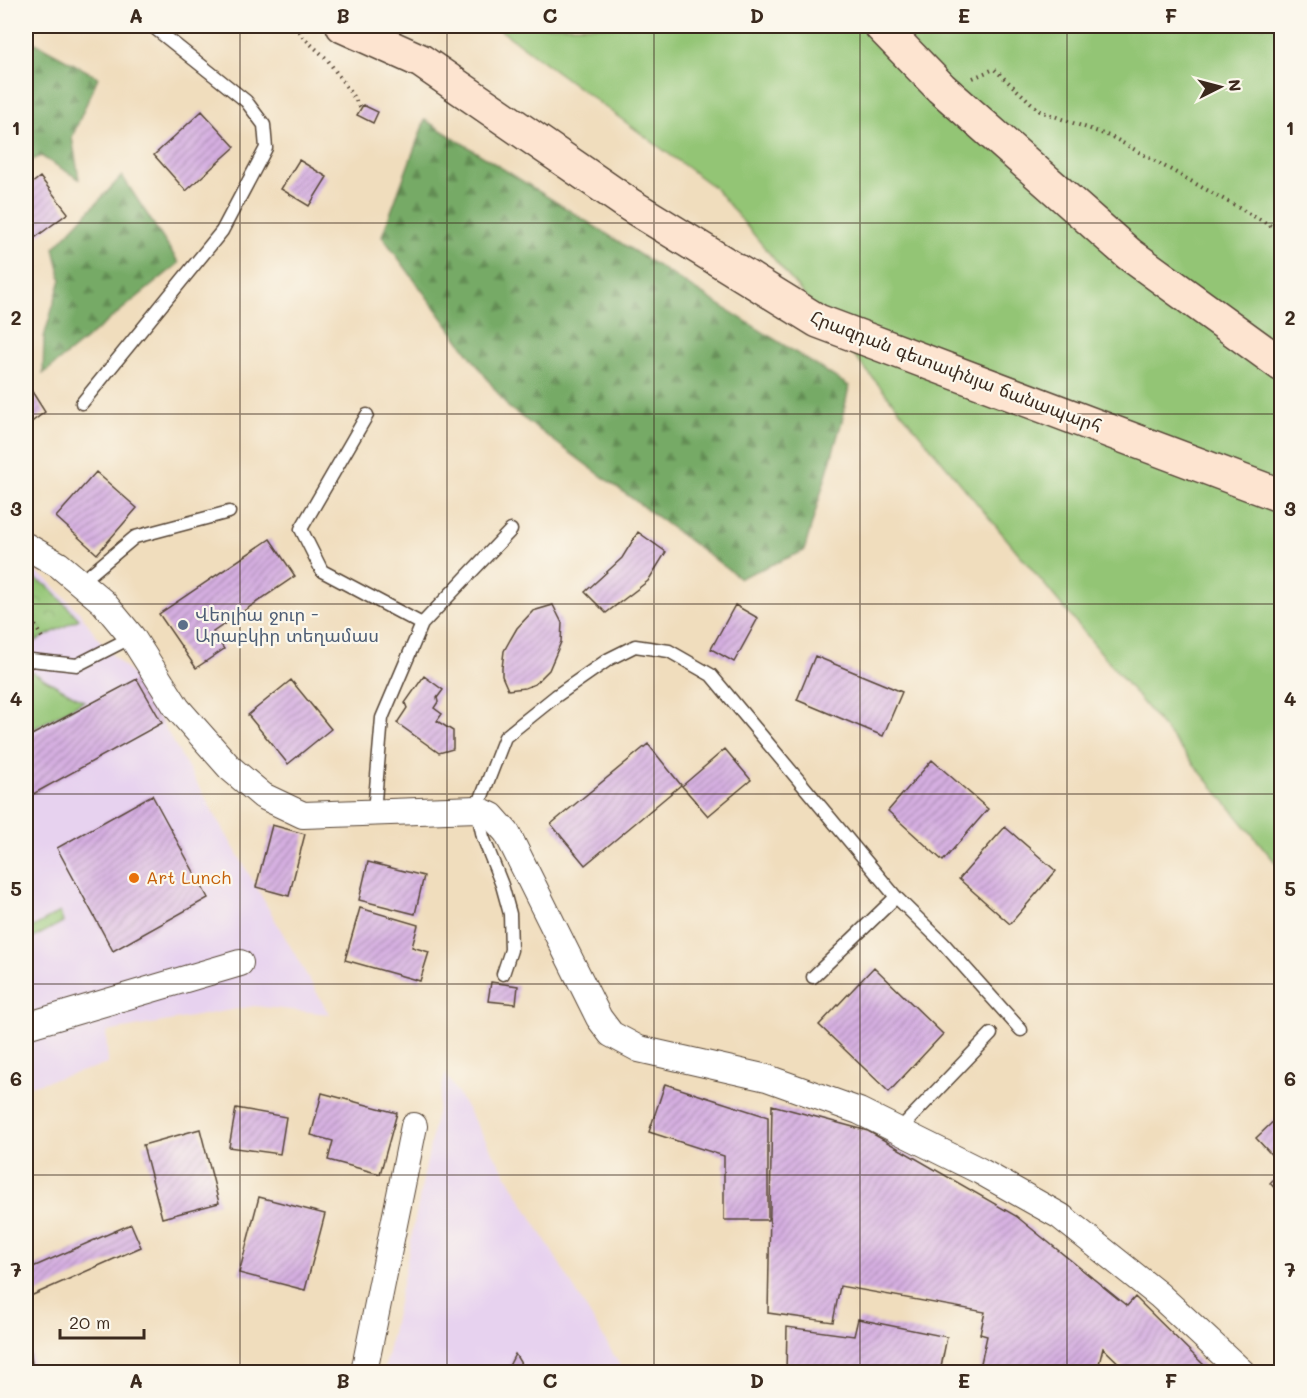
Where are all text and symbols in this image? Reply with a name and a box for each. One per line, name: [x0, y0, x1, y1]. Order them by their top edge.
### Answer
text: A: [129, 2, 143, 28]
text: B: [336, 2, 350, 28]
text: C: [543, 2, 558, 28]
text: D: [750, 2, 764, 28]
text: E: [958, 2, 970, 28]
text: F: [1165, 2, 1178, 28]
north arrow: [1190, 57, 1250, 117]
text: N: [1224, 78, 1246, 93]
text: 1: [12, 114, 20, 140]
text: 1: [1286, 114, 1294, 140]
text: 2: [10, 304, 22, 330]
street label: Հրազդան գետափնյա ճանապարհ: [807, 304, 1106, 438]
text: 2: [1284, 304, 1296, 330]
text: 3: [10, 495, 22, 521]
text: 3: [1284, 495, 1296, 521]
place label: Վեոլիա ջուր - Արաբկիր տեղամաս: [195, 602, 379, 647]
marker: Վեոլիա ջուր - Արաբկիր տեղամաս: [176, 618, 190, 632]
text: 4: [10, 685, 23, 711]
text: 4: [1284, 685, 1297, 711]
place label: Art Lunch: [146, 865, 231, 889]
marker: Art Lunch: [127, 871, 141, 885]
text: 5: [10, 875, 22, 901]
text: 5: [1284, 875, 1296, 901]
text: 6: [10, 1065, 22, 1091]
text: 6: [1284, 1065, 1296, 1091]
text: 7: [10, 1256, 22, 1282]
text: 7: [1284, 1256, 1296, 1282]
scale bar: [60, 1302, 144, 1340]
text: 20 m: [69, 1310, 110, 1334]
text: A: [129, 1367, 143, 1393]
text: B: [336, 1367, 350, 1393]
text: C: [543, 1367, 558, 1393]
text: D: [750, 1367, 764, 1393]
text: E: [958, 1367, 970, 1393]
text: F: [1165, 1367, 1178, 1393]

